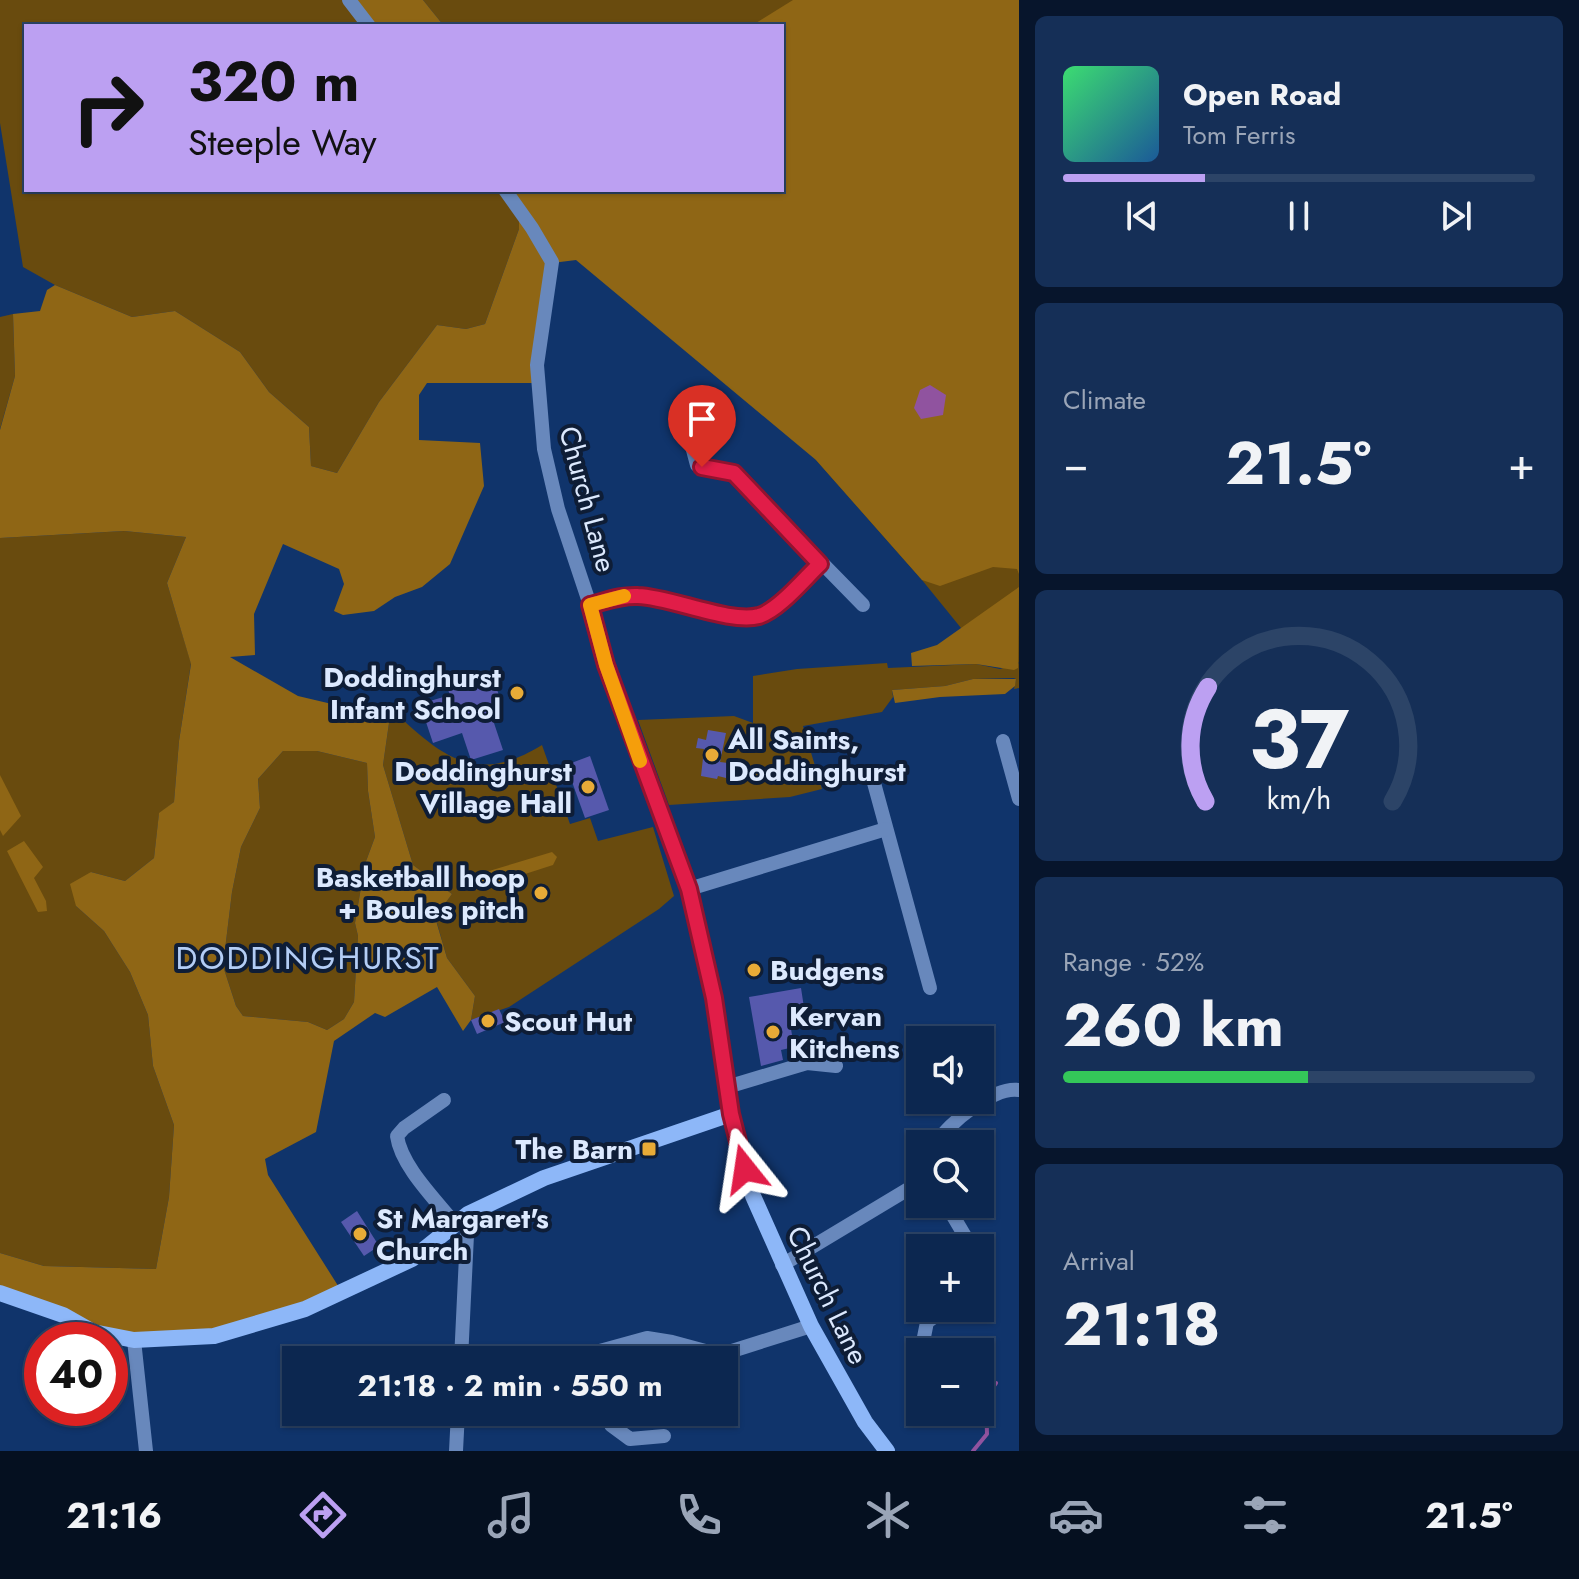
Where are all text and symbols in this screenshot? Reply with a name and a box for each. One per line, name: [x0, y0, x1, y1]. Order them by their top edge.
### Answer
text: 320 m: [188, 41, 359, 122]
icon: right: [56, 56, 160, 160]
text: Open Road: [1183, 73, 1341, 116]
text: Steeple Way: [188, 116, 377, 168]
text: Tom Ferris: [1183, 116, 1295, 154]
icon: previous: [1120, 194, 1164, 238]
icon: pause: [1277, 194, 1321, 238]
icon: next: [1434, 194, 1478, 238]
text: Climate: [1063, 381, 1146, 419]
pin: [668, 385, 736, 467]
icon: arrive: [680, 397, 724, 441]
text: 21.5°: [1226, 420, 1371, 507]
street label: Church Lane: [548, 422, 627, 577]
text: −: [1063, 432, 1089, 496]
text: +: [1508, 432, 1535, 496]
place label: Doddinghurst Infant School: [323, 657, 501, 730]
text: 37: [1249, 678, 1349, 798]
marker: Doddinghurst Infant School: [508, 684, 526, 702]
place label: All Saints, Doddinghurst: [727, 719, 906, 792]
marker: All Saints, Doddinghurst: [703, 746, 721, 764]
place label: Doddinghurst Village Hall: [394, 751, 572, 824]
marker: Doddinghurst Village Hall: [579, 778, 597, 796]
text: km/h: [1267, 778, 1331, 820]
place label: Basketball hoop + Boules pitch: [316, 857, 525, 930]
marker: Basketball hoop + Boules pitch: [532, 884, 550, 902]
district label: DODDINGHURST: [175, 935, 441, 981]
text: Range · 52%: [1063, 943, 1204, 981]
place label: Budgens: [770, 950, 884, 991]
marker: Budgens: [745, 961, 763, 979]
text: 260 km: [1063, 982, 1284, 1069]
place label: Kervan Kitchens: [789, 996, 900, 1069]
place label: Scout Hut: [504, 1001, 632, 1042]
marker: Scout Hut: [479, 1012, 497, 1030]
marker: Kervan Kitchens: [764, 1023, 782, 1041]
map controls: [906, 1026, 994, 1426]
button: sound: [906, 1026, 994, 1114]
position arrow: [703, 1127, 787, 1211]
place label: The Barn: [516, 1129, 633, 1170]
button: search: [906, 1130, 994, 1218]
marker: The Barn: [640, 1140, 658, 1158]
place label: St Margaret's Church: [376, 1198, 549, 1271]
street label: Church Lane: [776, 1219, 879, 1371]
marker: St Margaret's Church: [351, 1225, 369, 1243]
button: +: [906, 1234, 994, 1322]
text: Arrival: [1063, 1242, 1135, 1280]
text: 21:18: [1063, 1281, 1220, 1368]
speed limit sign: 40: [24, 1322, 128, 1426]
button: −: [906, 1338, 994, 1426]
text: 21:18 · 2 min · 550 m: [358, 1364, 662, 1407]
icon: directions: [295, 1487, 351, 1543]
icon: music: [483, 1487, 539, 1543]
icon: phone: [671, 1487, 727, 1543]
icon: climate: [860, 1487, 916, 1543]
icon: car: [1048, 1487, 1104, 1543]
icon: filters: [1237, 1487, 1293, 1543]
text: 21:16: [66, 1489, 162, 1541]
text: 21.5°: [1425, 1489, 1513, 1541]

